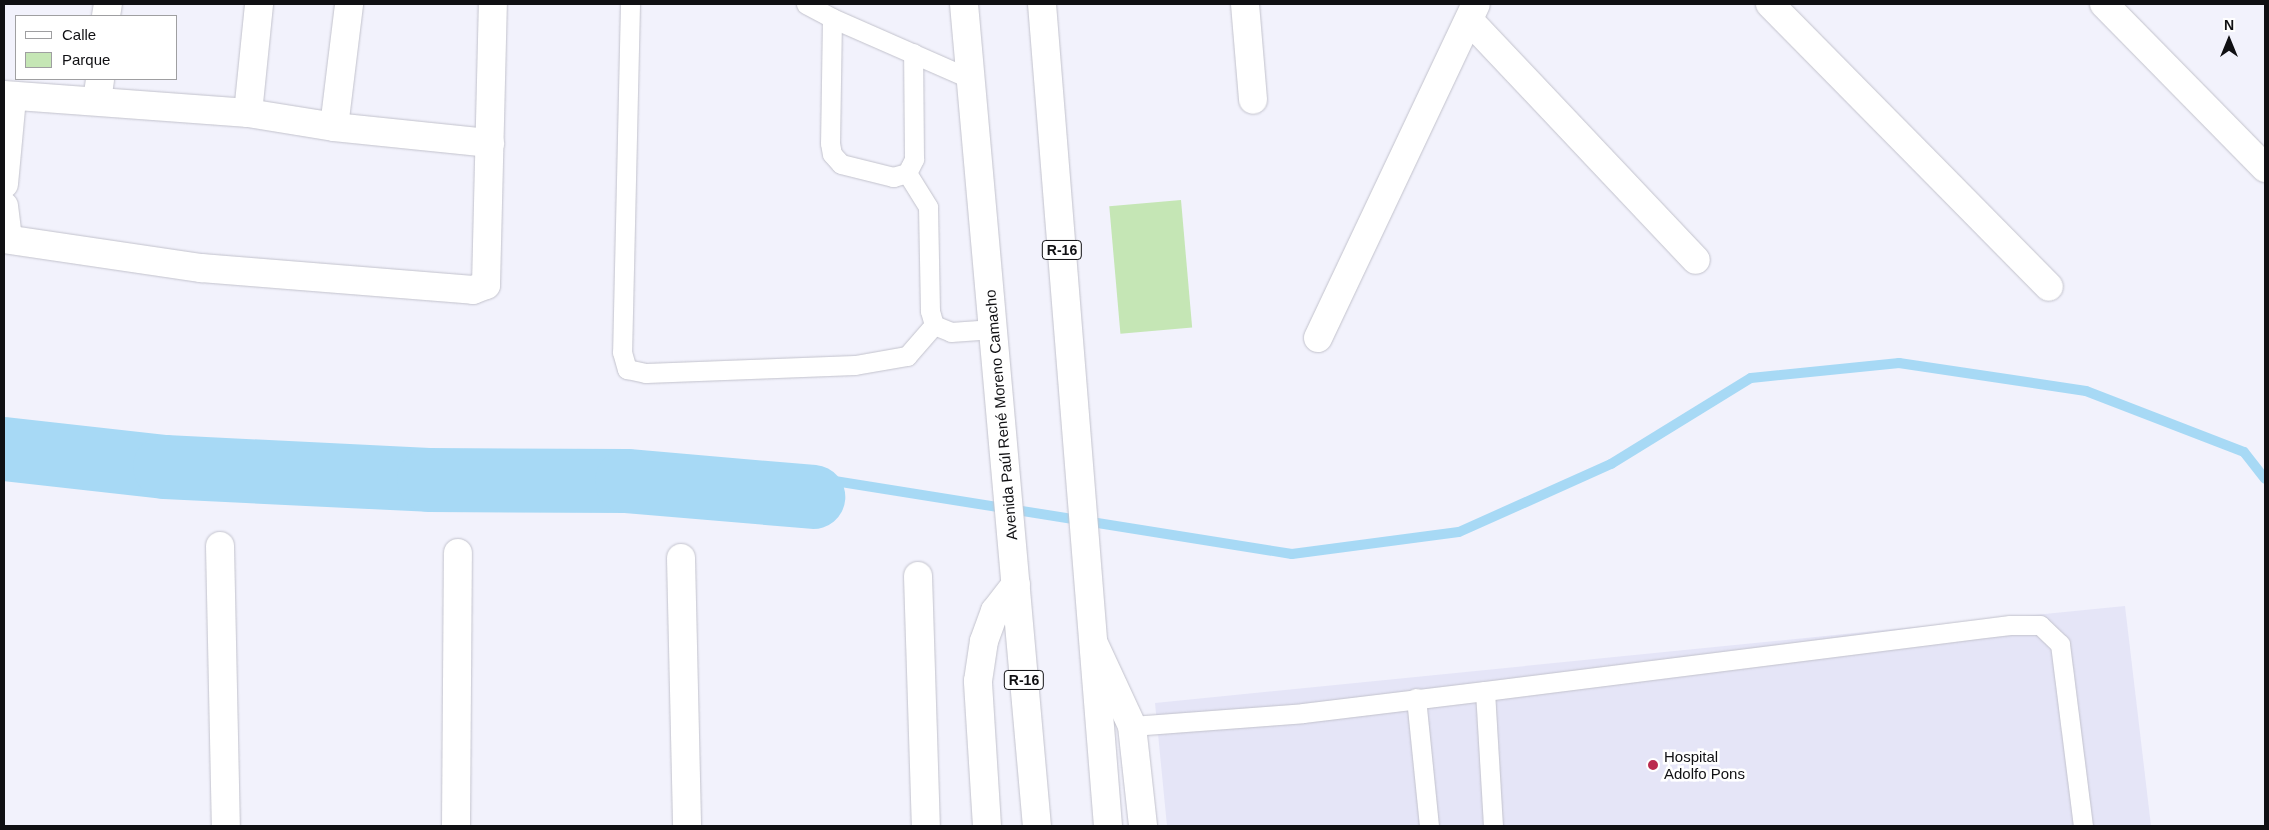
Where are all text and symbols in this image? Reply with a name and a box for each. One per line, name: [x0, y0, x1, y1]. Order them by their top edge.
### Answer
legend: [15, 15, 178, 80]
north arrow: [2204, 15, 2254, 65]
text: N: [2224, 17, 2234, 33]
text: Calle: [62, 26, 96, 43]
text: Parque: [62, 51, 110, 68]
road number: R-16: [1041, 238, 1083, 262]
street label: Avenida Paúl René Moreno Camacho: [981, 289, 1021, 541]
road number: R-16: [1003, 668, 1045, 692]
place label: Hospital Adolfo Pons: [1664, 747, 1745, 782]
marker: Hospital Adolfo Pons: [1646, 758, 1660, 772]

